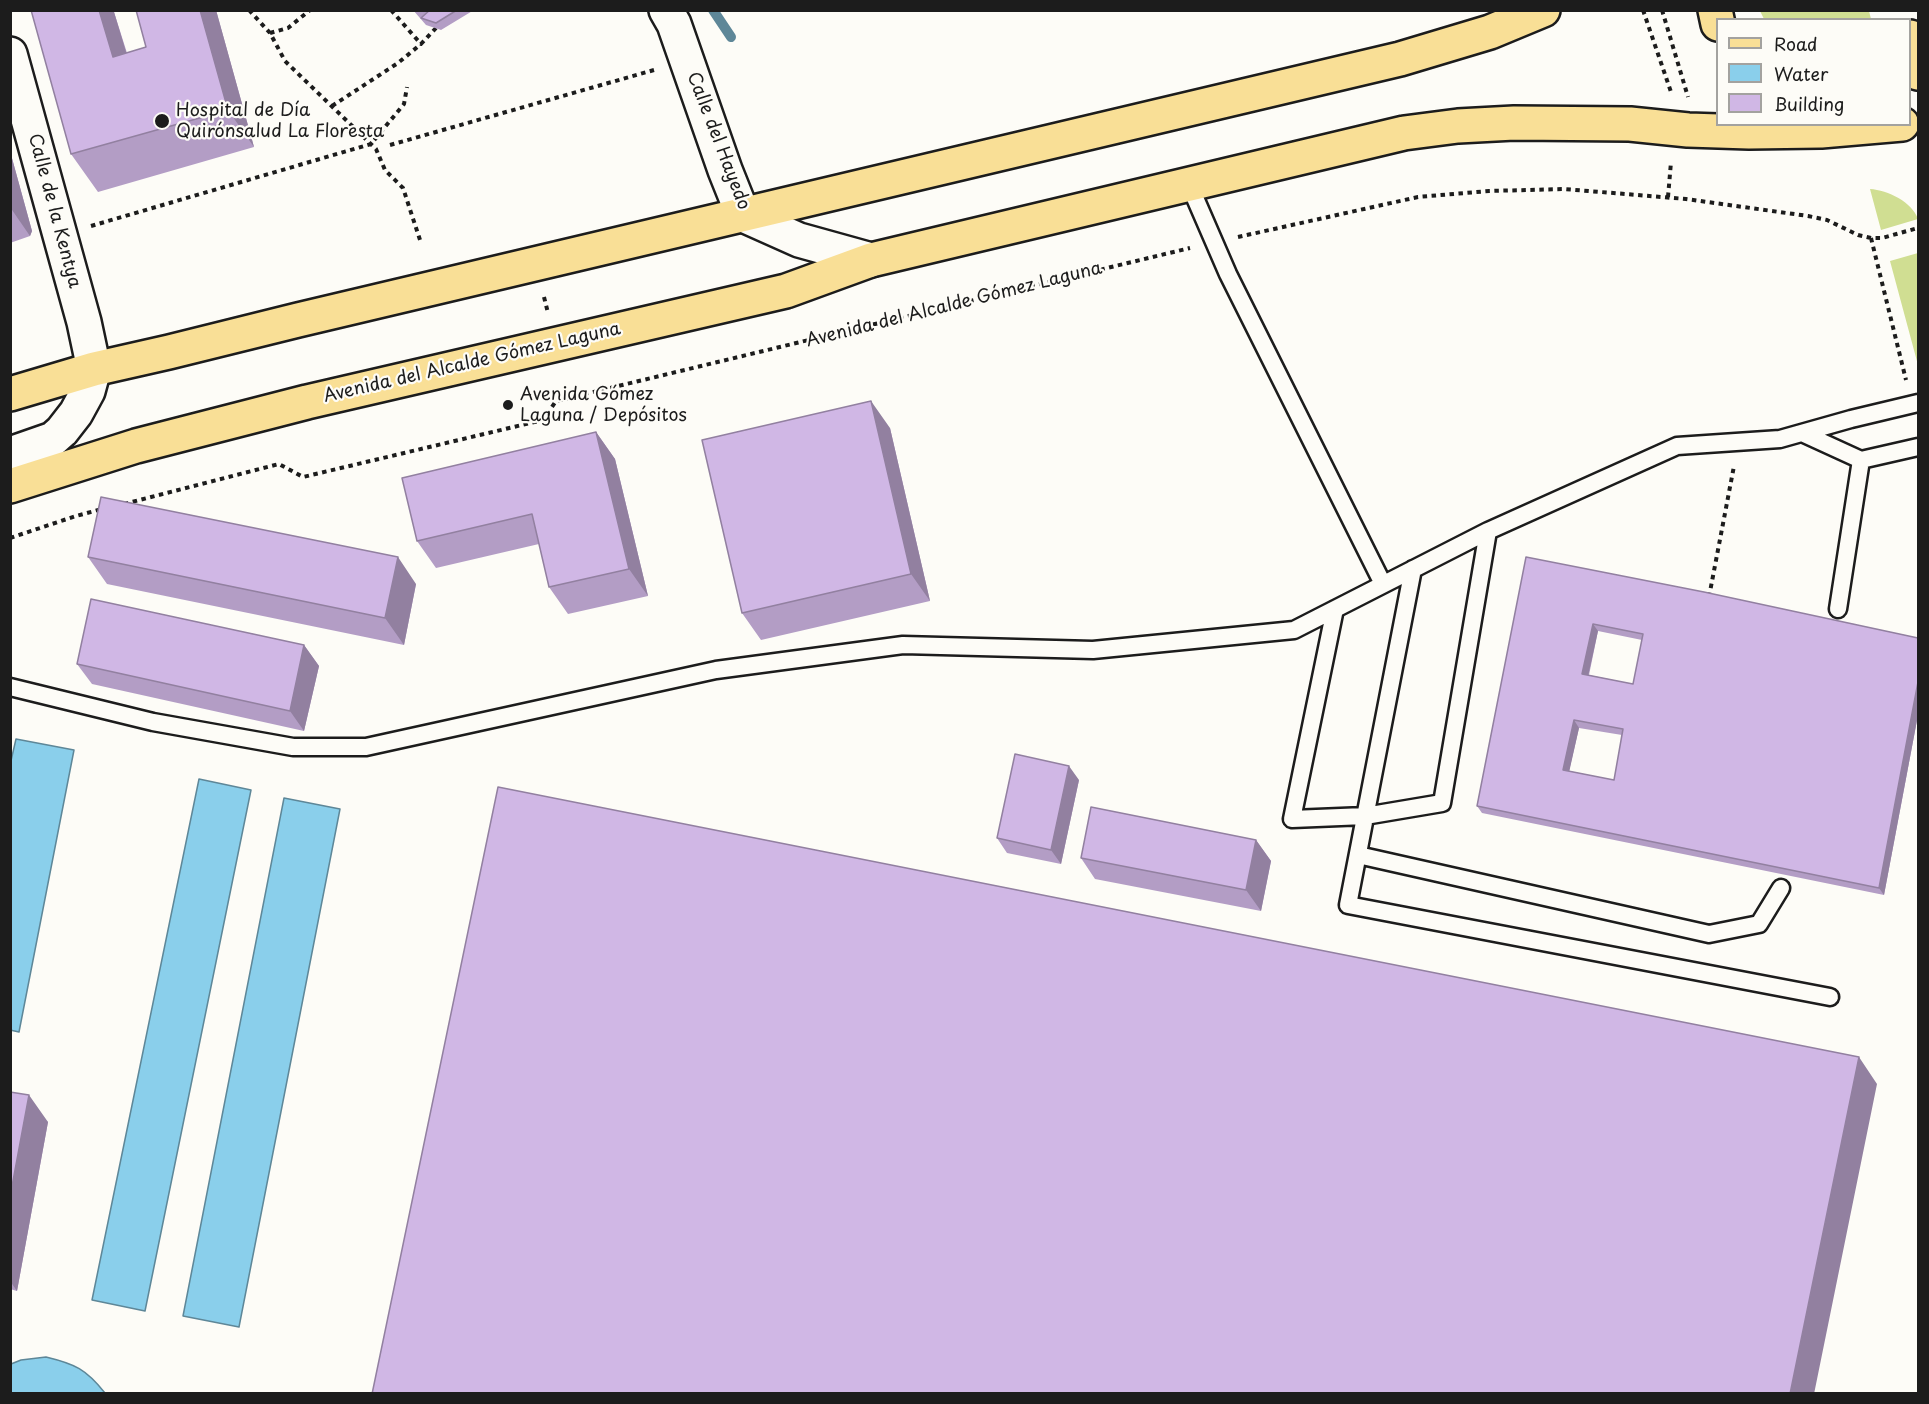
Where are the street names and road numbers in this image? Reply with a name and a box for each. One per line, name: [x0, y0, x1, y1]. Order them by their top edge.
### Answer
street label: Calle del Hayedo: [682, 69, 754, 213]
street label: Calle de la Kentya: [23, 131, 85, 291]
street label: Avenida del Alcalde Gómez Laguna: [804, 258, 1104, 352]
street label: Avenida del Alcalde Gómez Laguna: [321, 318, 623, 408]

